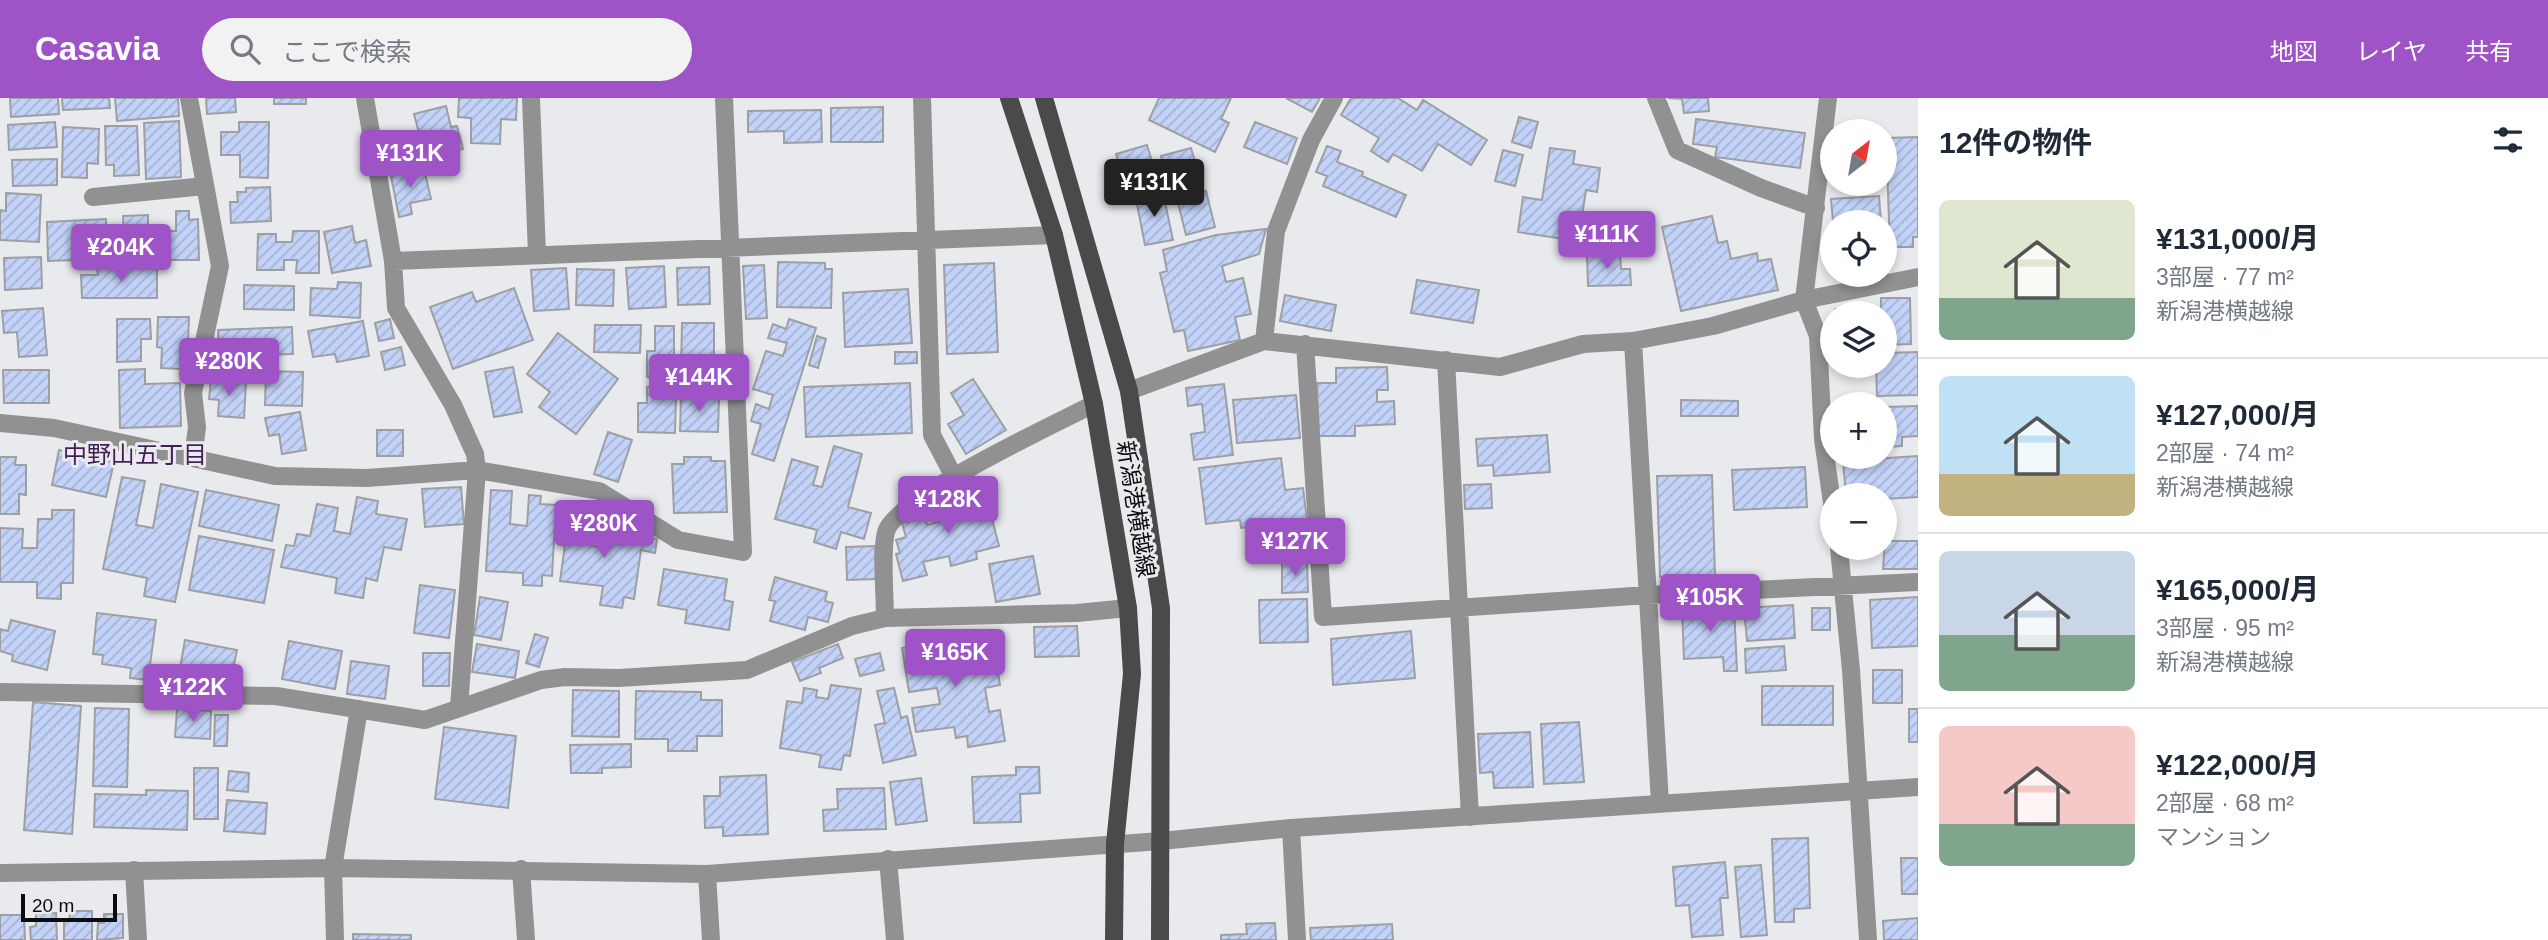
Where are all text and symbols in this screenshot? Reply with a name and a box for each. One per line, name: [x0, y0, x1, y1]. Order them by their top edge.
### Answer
search box: [202, 18, 692, 81]
text: Casavia: [35, 30, 160, 67]
icon: search: [226, 30, 264, 68]
text: ここで検索: [282, 37, 412, 67]
text: 地図: [2270, 38, 2318, 65]
text: レイヤ: [2356, 38, 2427, 65]
text: 共有: [2465, 38, 2513, 65]
north arrow: [1820, 119, 1897, 196]
map controls: [1820, 119, 1897, 560]
icon: filters: [2489, 121, 2527, 159]
text: 12件の物件: [1939, 126, 2092, 159]
pin: ¥131K: [361, 130, 459, 190]
text: ¥131K: [376, 140, 444, 166]
pin: ¥131K: [1105, 159, 1203, 219]
text: ¥131K: [1120, 169, 1188, 195]
button: locate: [1820, 210, 1897, 287]
pin: ¥111K: [1558, 212, 1656, 271]
text: ¥111K: [1574, 221, 1640, 247]
text: ¥131,000/月: [2156, 222, 2319, 255]
pin: ¥204K: [72, 225, 170, 284]
icon: home: [1995, 228, 2079, 312]
text: ¥204K: [87, 234, 155, 260]
text: 3部屋 · 77 m²: [2156, 264, 2294, 290]
text: 新潟港横越線: [2156, 298, 2294, 324]
button: layers: [1820, 301, 1897, 378]
pin: ¥280K: [180, 338, 278, 398]
text: ¥280K: [195, 348, 263, 374]
pin: ¥144K: [650, 354, 748, 414]
text: ¥144K: [665, 364, 733, 390]
button: +: [1820, 392, 1897, 469]
text: ¥127,000/月: [2156, 398, 2319, 431]
icon: home: [1995, 404, 2079, 488]
street label: 新潟港横越線: [1112, 439, 1160, 579]
text: 2部屋 · 74 m²: [2156, 440, 2294, 466]
district label: 中野山五丁目: [63, 441, 207, 468]
text: 新潟港横越線: [2156, 474, 2294, 500]
pin: ¥128K: [899, 476, 997, 536]
button: −: [1820, 483, 1897, 560]
text: ¥128K: [914, 486, 982, 512]
pin: ¥280K: [555, 500, 653, 560]
text: ¥280K: [570, 510, 638, 536]
pin: ¥127K: [1246, 518, 1344, 578]
text: ¥127K: [1261, 528, 1329, 554]
text: ¥165,000/月: [2156, 573, 2319, 606]
pin: ¥105K: [1661, 574, 1759, 634]
icon: home: [1995, 579, 2079, 663]
text: ¥105K: [1676, 584, 1744, 610]
text: 3部屋 · 95 m²: [2156, 615, 2294, 641]
pin: ¥165K: [906, 630, 1004, 689]
text: ¥165K: [921, 639, 989, 665]
text: 新潟港横越線: [2156, 649, 2294, 675]
pin: ¥122K: [144, 664, 242, 724]
text: ¥122K: [159, 674, 227, 700]
text: ¥122,000/月: [2156, 748, 2319, 781]
icon: home: [1995, 754, 2079, 838]
text: 2部屋 · 68 m²: [2156, 790, 2294, 816]
text: マンション: [2156, 824, 2271, 850]
scale bar: [21, 891, 117, 923]
text: 20 m: [32, 895, 74, 916]

